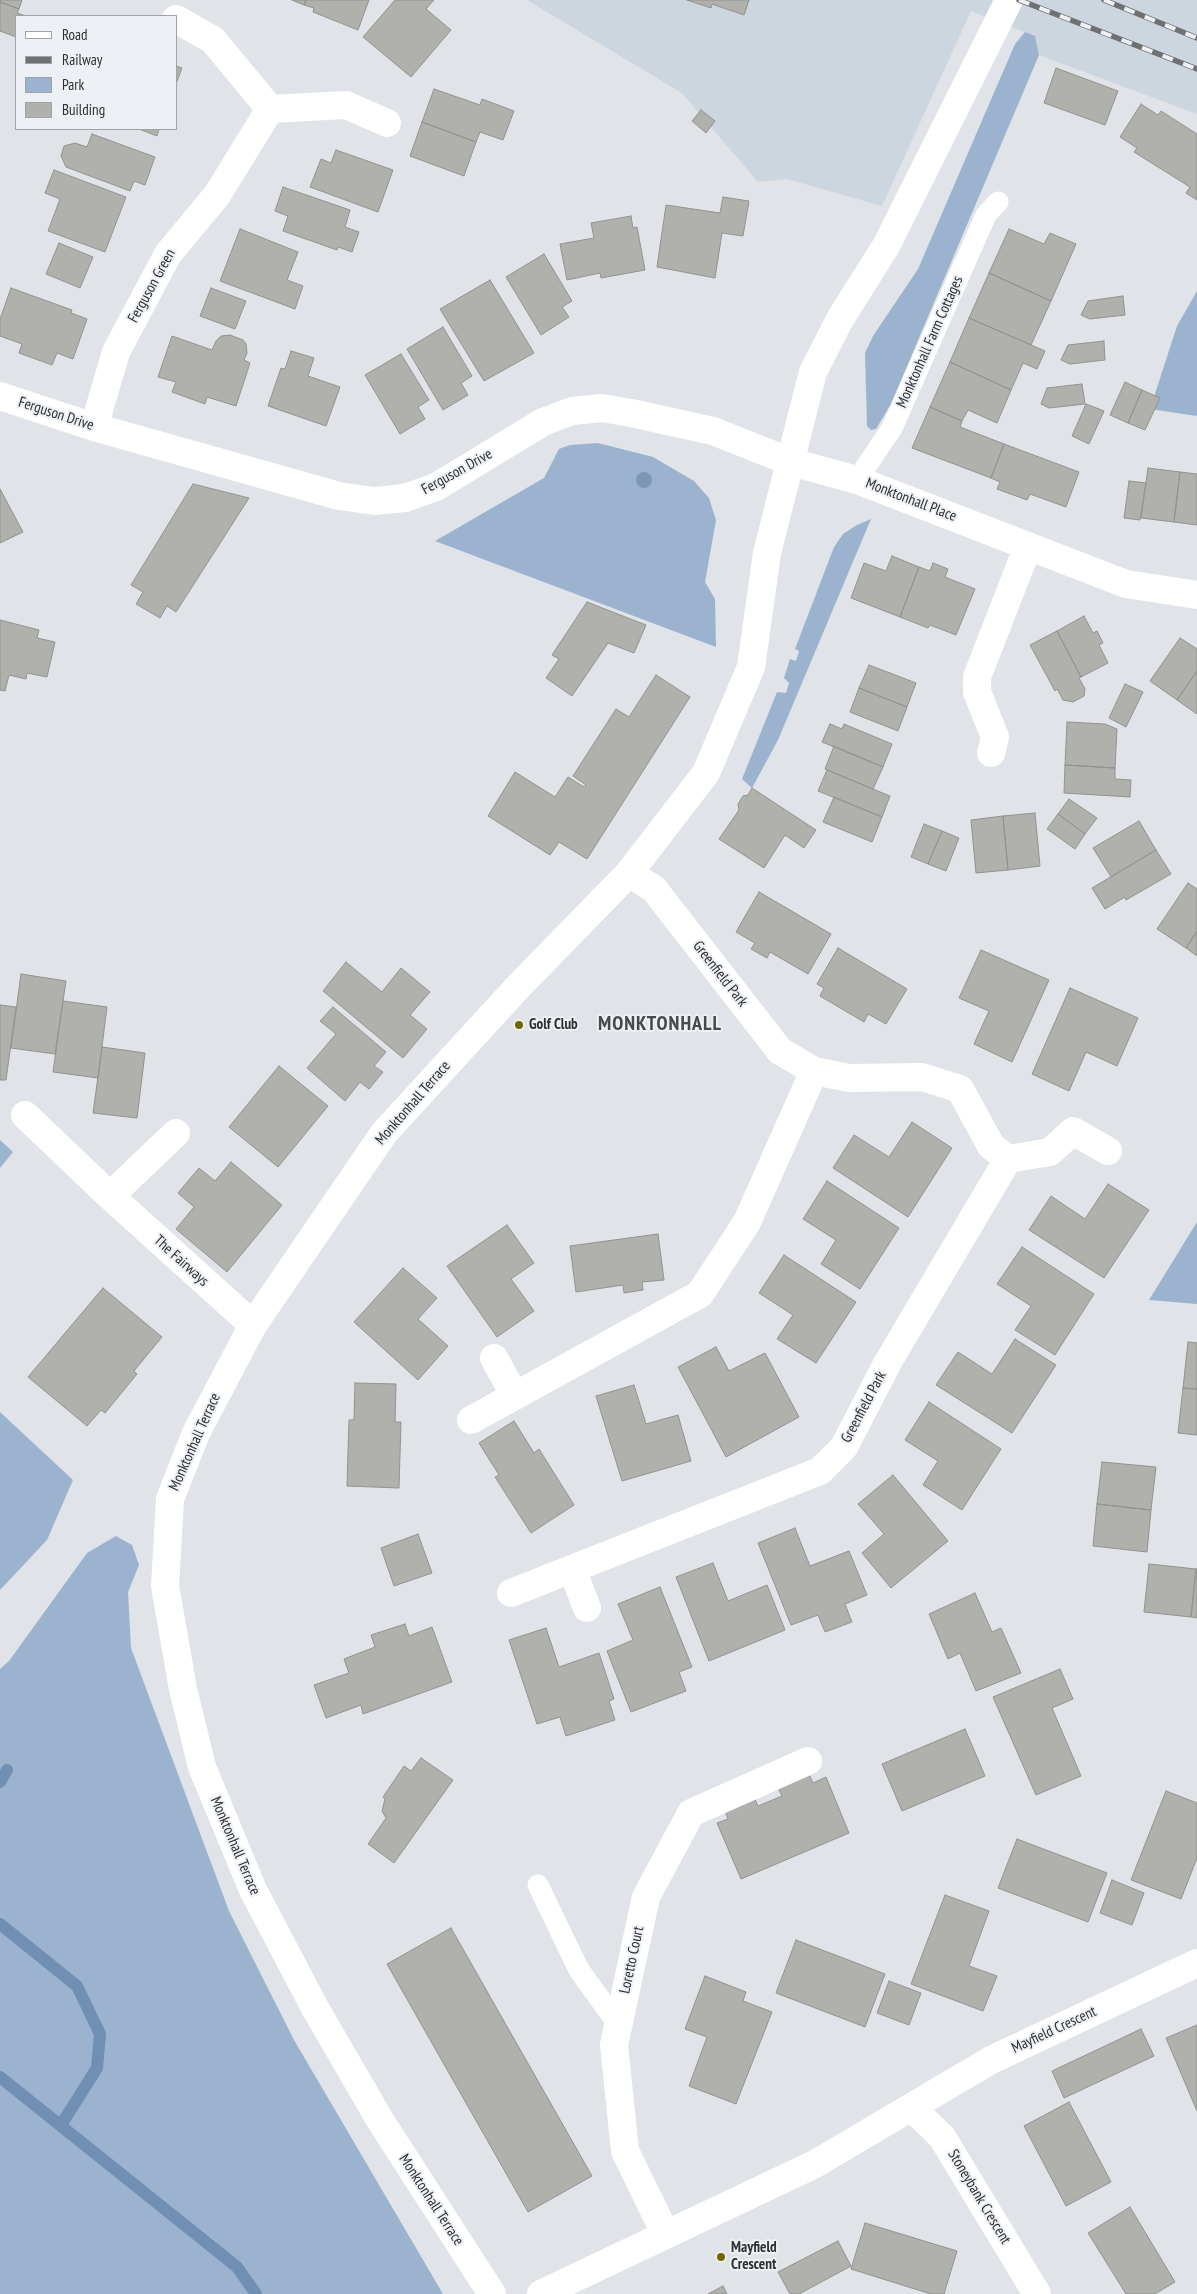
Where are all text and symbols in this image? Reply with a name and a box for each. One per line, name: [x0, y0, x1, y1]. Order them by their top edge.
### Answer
legend: [15, 15, 178, 130]
text: Road: [62, 25, 88, 44]
text: Railway: [62, 50, 102, 69]
text: Park: [62, 75, 84, 94]
text: Building: [62, 100, 105, 119]
street label: Ferguson Green: [124, 246, 180, 326]
street label: Monktonhall Farm Cottages: [893, 273, 967, 411]
street label: Ferguson Drive: [16, 393, 96, 435]
street label: Ferguson Drive: [419, 445, 495, 499]
street label: Monktonhall Place: [863, 474, 959, 526]
street label: Greenfield Park: [689, 938, 751, 1010]
district label: MONKTONHALL: [597, 1012, 723, 1036]
place label: Golf Club: [529, 1016, 578, 1034]
marker: Golf Club: [513, 1019, 525, 1031]
street label: Monktonhall Terrace: [372, 1057, 454, 1149]
street label: The Fairways: [150, 1232, 212, 1290]
street label: Greenfield Park: [838, 1368, 890, 1446]
street label: Monktonhall Terrace: [165, 1390, 225, 1494]
street label: Monktonhall Terrace: [206, 1794, 264, 1898]
street label: Loretto Court: [616, 1925, 648, 1995]
street label: Mayfield Crescent: [1009, 2003, 1099, 2057]
street label: Stoneybank Crescent: [944, 2146, 1014, 2248]
street label: Monktonhall Terrace: [395, 2151, 467, 2249]
place label: Mayfield Crescent: [731, 2239, 777, 2274]
marker: Mayfield Crescent: [715, 2251, 727, 2263]

